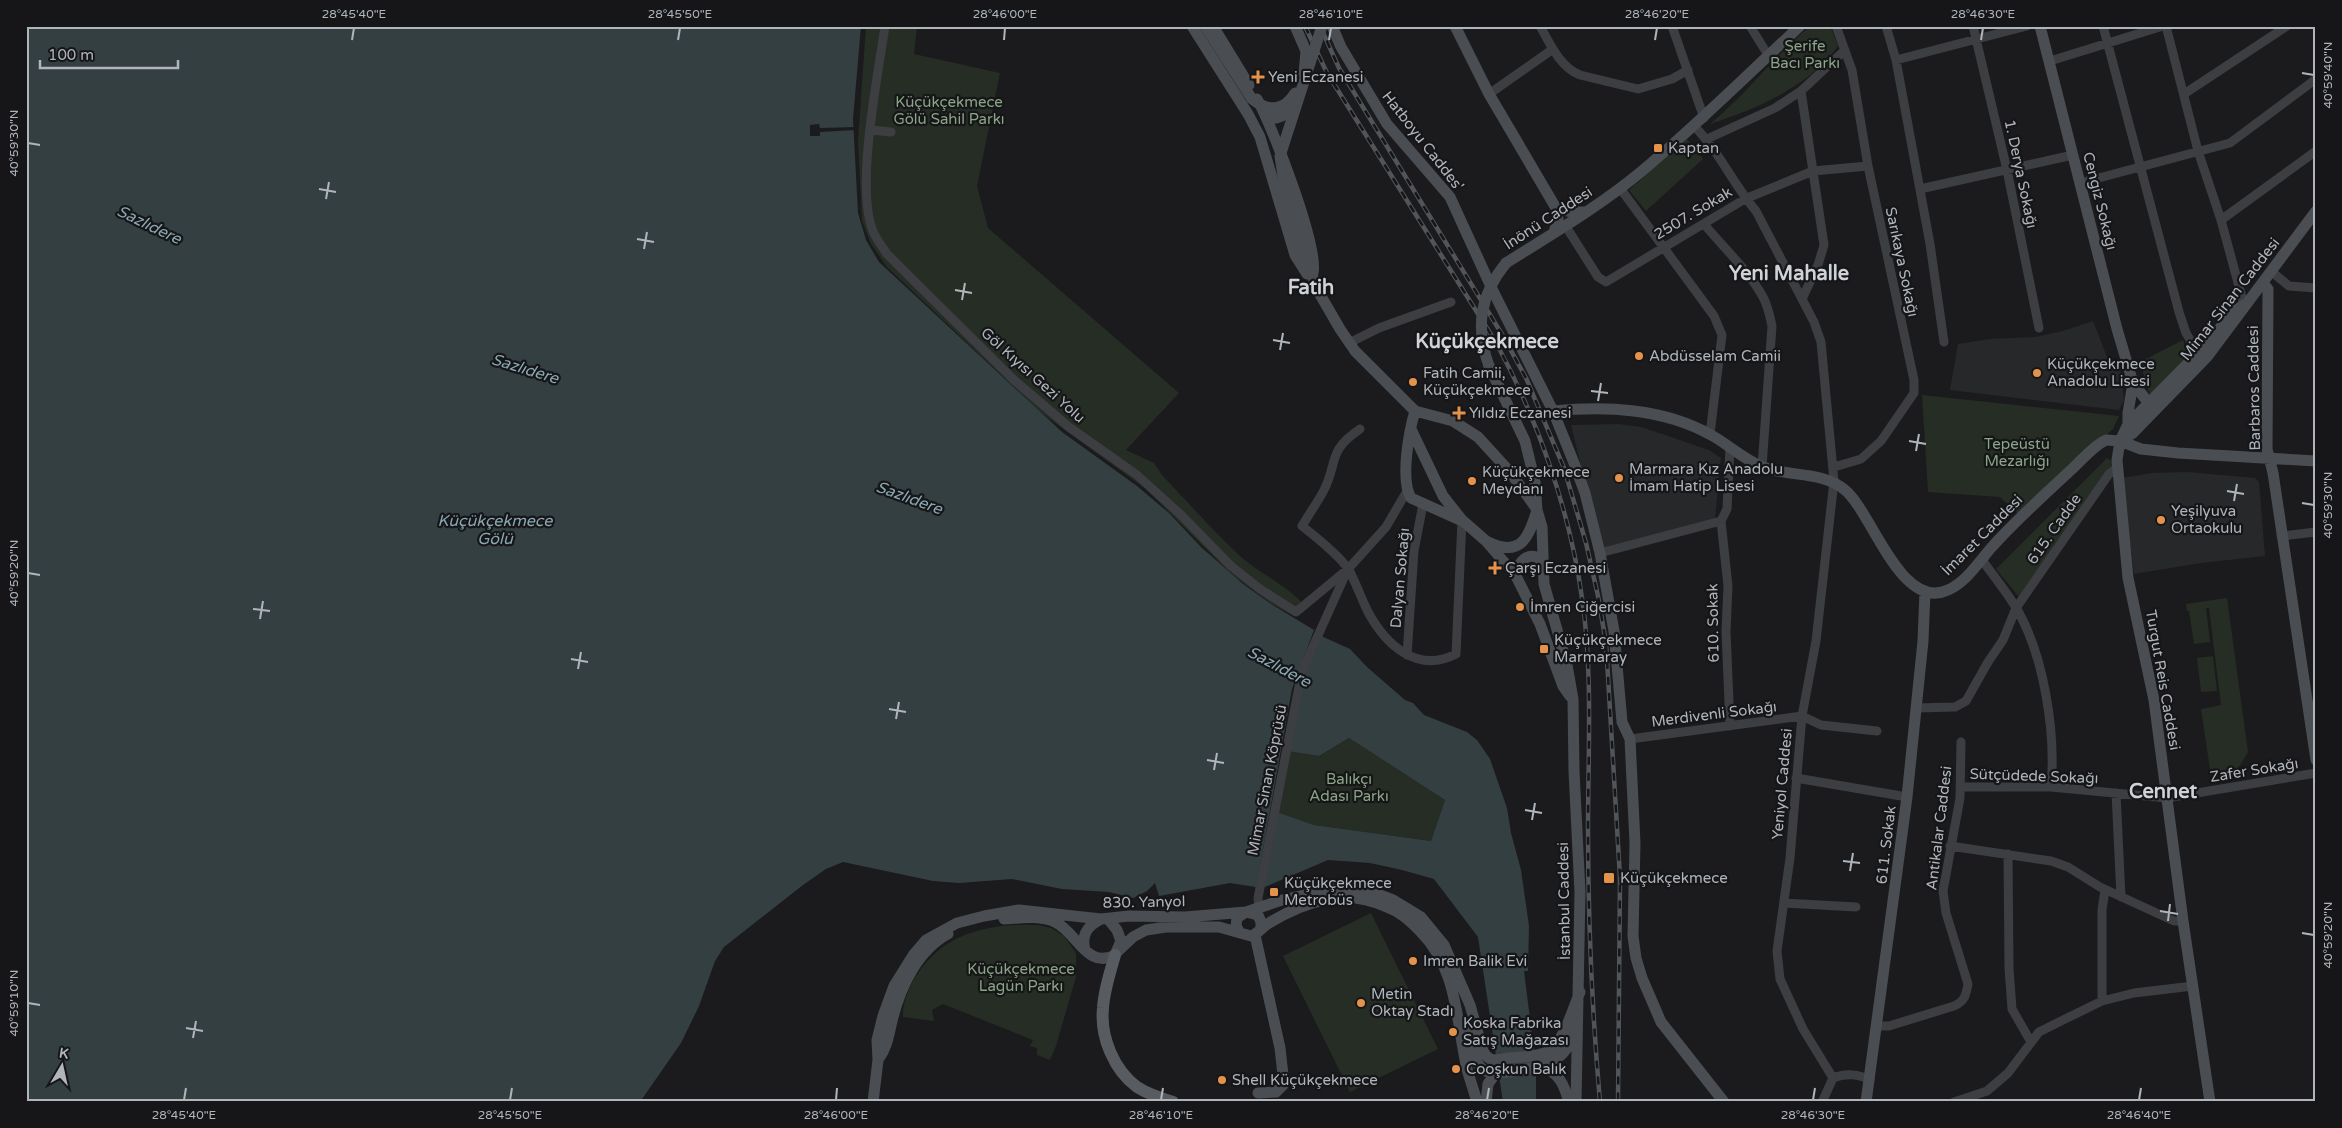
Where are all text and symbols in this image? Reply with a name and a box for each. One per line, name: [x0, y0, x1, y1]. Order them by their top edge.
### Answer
text: 28°45'40"E: [322, 7, 387, 21]
text: 28°45'50"E: [648, 7, 713, 21]
text: 28°46'00"E: [973, 7, 1038, 21]
text: 28°46'10"E: [1299, 7, 1364, 21]
text: 28°46'20"E: [1625, 7, 1690, 21]
text: 28°46'30"E: [1951, 7, 2016, 21]
park label: Şerife Bacı Parkı: [1770, 37, 1840, 72]
scale bar: [40, 38, 178, 70]
text: 40°59'40"N: [2321, 42, 2335, 109]
text: 100 m: [48, 46, 94, 64]
place label: Yeni Eczanesi: [1268, 68, 1364, 86]
marker: Yeni Eczanesi: [1252, 71, 1264, 83]
street label: Hatboyu Caddes': [1378, 88, 1468, 194]
park label: Küçükçekmece Gölü Sahil Parkı: [893, 93, 1005, 128]
text: 40°59'30"N: [7, 110, 21, 177]
street label: 1. Derya Sokağı: [2001, 118, 2041, 230]
place label: Kaptan: [1668, 139, 1719, 157]
marker: Kaptan: [1652, 142, 1664, 154]
street label: Cengiz Sokağı: [2079, 150, 2121, 252]
street label: İnönü Caddesi: [1500, 183, 1596, 253]
street label: 2507. Sokak: [1651, 183, 1735, 243]
water label: Sazlıdere: [114, 201, 185, 249]
street label: Sarıkaya Sokağı: [1882, 205, 1922, 319]
street label: Mimar Sinan Caddesi: [2177, 234, 2283, 364]
district label: Yeni Mahalle: [1729, 262, 1849, 286]
district label: Fatih: [1288, 276, 1334, 300]
street label: Göl Kıyısı Gezi Yolu: [977, 324, 1089, 426]
street label: Barbaros Caddesi: [2244, 325, 2264, 451]
district label: Küçükçekmece: [1415, 330, 1559, 354]
place label: Abdüsselam Camii: [1649, 347, 1781, 365]
water label: Sazlıdere: [489, 349, 562, 389]
marker: Abdüsselam Camii: [1633, 350, 1645, 362]
place label: Küçükçekmece Anadolu Lisesi: [2047, 355, 2155, 390]
place label: Fatih Camii, Küçükçekmece: [1423, 364, 1531, 399]
marker: Küçükçekmece Anadolu Lisesi: [2031, 367, 2043, 379]
marker: Fatih Camii, Küçükçekmece: [1407, 376, 1419, 388]
place label: Yıldız Eczanesi: [1469, 404, 1571, 422]
marker: Yıldız Eczanesi: [1453, 407, 1465, 419]
park label: Tepeüstü Mezarlığı: [1984, 435, 2050, 470]
place label: Marmara Kız Anadolu İmam Hatip Lisesi: [1629, 460, 1783, 495]
place label: Küçükçekmece Meydanı: [1482, 463, 1590, 498]
marker: Marmara Kız Anadolu İmam Hatip Lisesi: [1613, 472, 1625, 484]
text: 40°59'30"N: [2321, 472, 2335, 539]
marker: Küçükçekmece Meydanı: [1466, 475, 1478, 487]
water label: Sazlıdere: [873, 477, 946, 519]
street label: 615. Cadde: [2023, 490, 2085, 568]
street label: İmaret Caddesi: [1938, 491, 2026, 579]
place label: Yeşilyuva Ortaokulu: [2171, 502, 2242, 537]
water label: Küçükçekmece Gölü: [438, 511, 553, 549]
marker: Yeşilyuva Ortaokulu: [2155, 514, 2167, 526]
street label: Dalyan Sokağı: [1387, 527, 1413, 629]
text: 40°59'20"N: [7, 540, 21, 607]
place label: Çarşı Eczanesi: [1505, 559, 1606, 577]
marker: Çarşı Eczanesi: [1489, 562, 1501, 574]
street label: 610. Sokak: [1703, 583, 1723, 663]
place label: İmren Ciğercisi: [1530, 598, 1635, 616]
marker: İmren Ciğercisi: [1514, 601, 1526, 613]
street label: Turgut Reis Caddesi: [2142, 608, 2184, 752]
place label: Küçükçekmece Marmaray: [1554, 631, 1662, 666]
water label: Sazlıdere: [1244, 642, 1315, 692]
marker: Küçükçekmece Marmaray: [1538, 643, 1550, 655]
street label: Merdivenli Sokağı: [1650, 697, 1778, 731]
street label: Mimar Sinan Köprüsü: [1244, 703, 1290, 857]
street label: Yeniyol Caddesi: [1768, 728, 1796, 840]
street label: Zafer Sokağı: [2209, 754, 2299, 786]
street label: Antikalar Caddesi: [1922, 765, 1956, 891]
street label: Sütçüdede Sokağı: [1969, 765, 2099, 787]
park label: Balıkçı Adası Parkı: [1309, 770, 1389, 805]
district label: Cennet: [2129, 780, 2197, 804]
street label: 611. Sokak: [1872, 805, 1900, 885]
street label: İstanbul Caddesi: [1554, 842, 1574, 960]
place label: Küçükçekmece: [1620, 869, 1728, 887]
marker: Küçükçekmece: [1602, 871, 1616, 885]
place label: Küçükçekmece Metrobüs: [1284, 874, 1392, 909]
marker: Küçükçekmece Metrobüs: [1268, 886, 1280, 898]
street label: 830. Yanyol: [1103, 892, 1185, 912]
text: 40°59'20"N: [2321, 902, 2335, 969]
place label: Imren Balik Evi: [1423, 952, 1527, 970]
marker: Imren Balik Evi: [1407, 955, 1419, 967]
park label: Küçükçekmece Lagün Parkı: [967, 960, 1075, 995]
text: 40°59'10"N: [7, 970, 21, 1037]
place label: Metin Oktay Stadı: [1371, 985, 1453, 1020]
marker: Metin Oktay Stadı: [1355, 997, 1367, 1009]
place label: Koska Fabrika Satış Mağazası: [1463, 1014, 1569, 1049]
marker: Koska Fabrika Satış Mağazası: [1447, 1026, 1459, 1038]
north arrow: [38, 1040, 88, 1090]
text: K: [58, 1045, 71, 1063]
place label: Cooşkun Balık: [1466, 1060, 1566, 1078]
marker: Cooşkun Balık: [1450, 1063, 1462, 1075]
place label: Shell Küçükçekmece: [1232, 1071, 1378, 1089]
marker: Shell Küçükçekmece: [1216, 1074, 1228, 1086]
text: 28°45'40"E: [152, 1108, 217, 1122]
text: 28°45'50"E: [478, 1108, 543, 1122]
text: 28°46'00"E: [804, 1108, 869, 1122]
text: 28°46'10"E: [1129, 1108, 1194, 1122]
text: 28°46'20"E: [1455, 1108, 1520, 1122]
text: 28°46'30"E: [1781, 1108, 1846, 1122]
text: 28°46'40"E: [2107, 1108, 2172, 1122]

